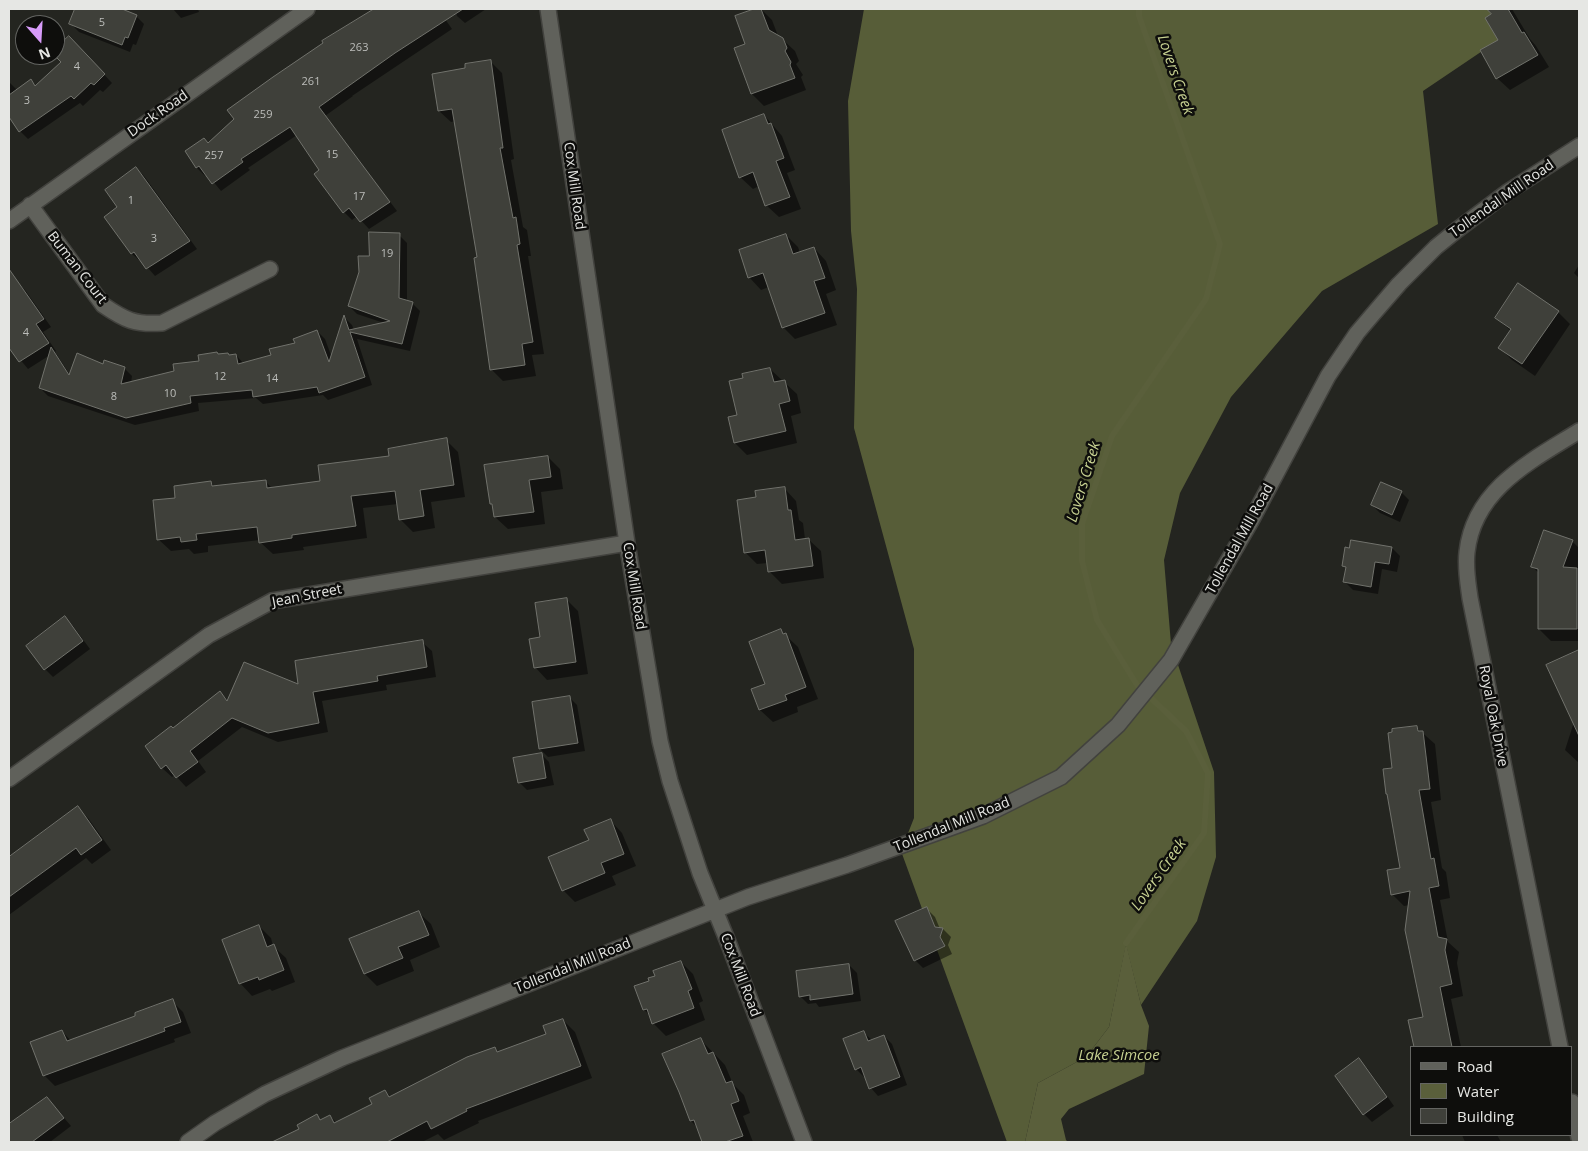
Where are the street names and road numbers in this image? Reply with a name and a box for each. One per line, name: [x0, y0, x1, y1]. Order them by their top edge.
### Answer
street label: Dock Road: [125, 87, 191, 141]
street label: Cox Mill Road: [560, 141, 588, 231]
street label: Tollendal Mill Road: [1447, 157, 1557, 241]
street label: Buman Court: [44, 228, 110, 308]
street label: Tollendal Mill Road: [1203, 481, 1277, 597]
street label: Cox Mill Road: [619, 541, 649, 631]
street label: Jean Street: [271, 581, 343, 611]
street label: Royal Oak Drive: [1475, 664, 1511, 768]
street label: Tollendal Mill Road: [892, 794, 1012, 856]
street label: Cox Mill Road: [716, 931, 764, 1019]
street label: Tollendal Mill Road: [513, 935, 633, 997]

